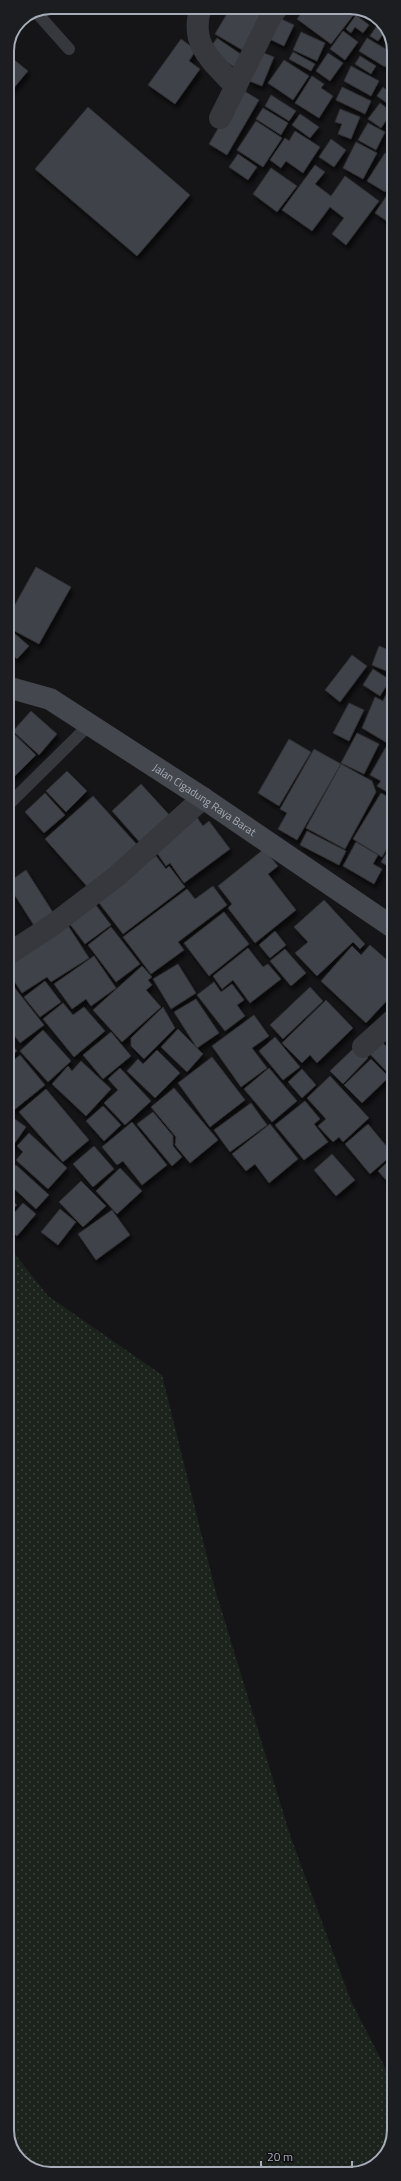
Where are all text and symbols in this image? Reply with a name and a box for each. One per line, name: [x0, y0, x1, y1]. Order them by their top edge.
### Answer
street label: Jalan Cigadung Raya Barat: [150, 759, 259, 840]
scale bar: [261, 2143, 352, 2169]
text: 20 m: [267, 2147, 293, 2166]

